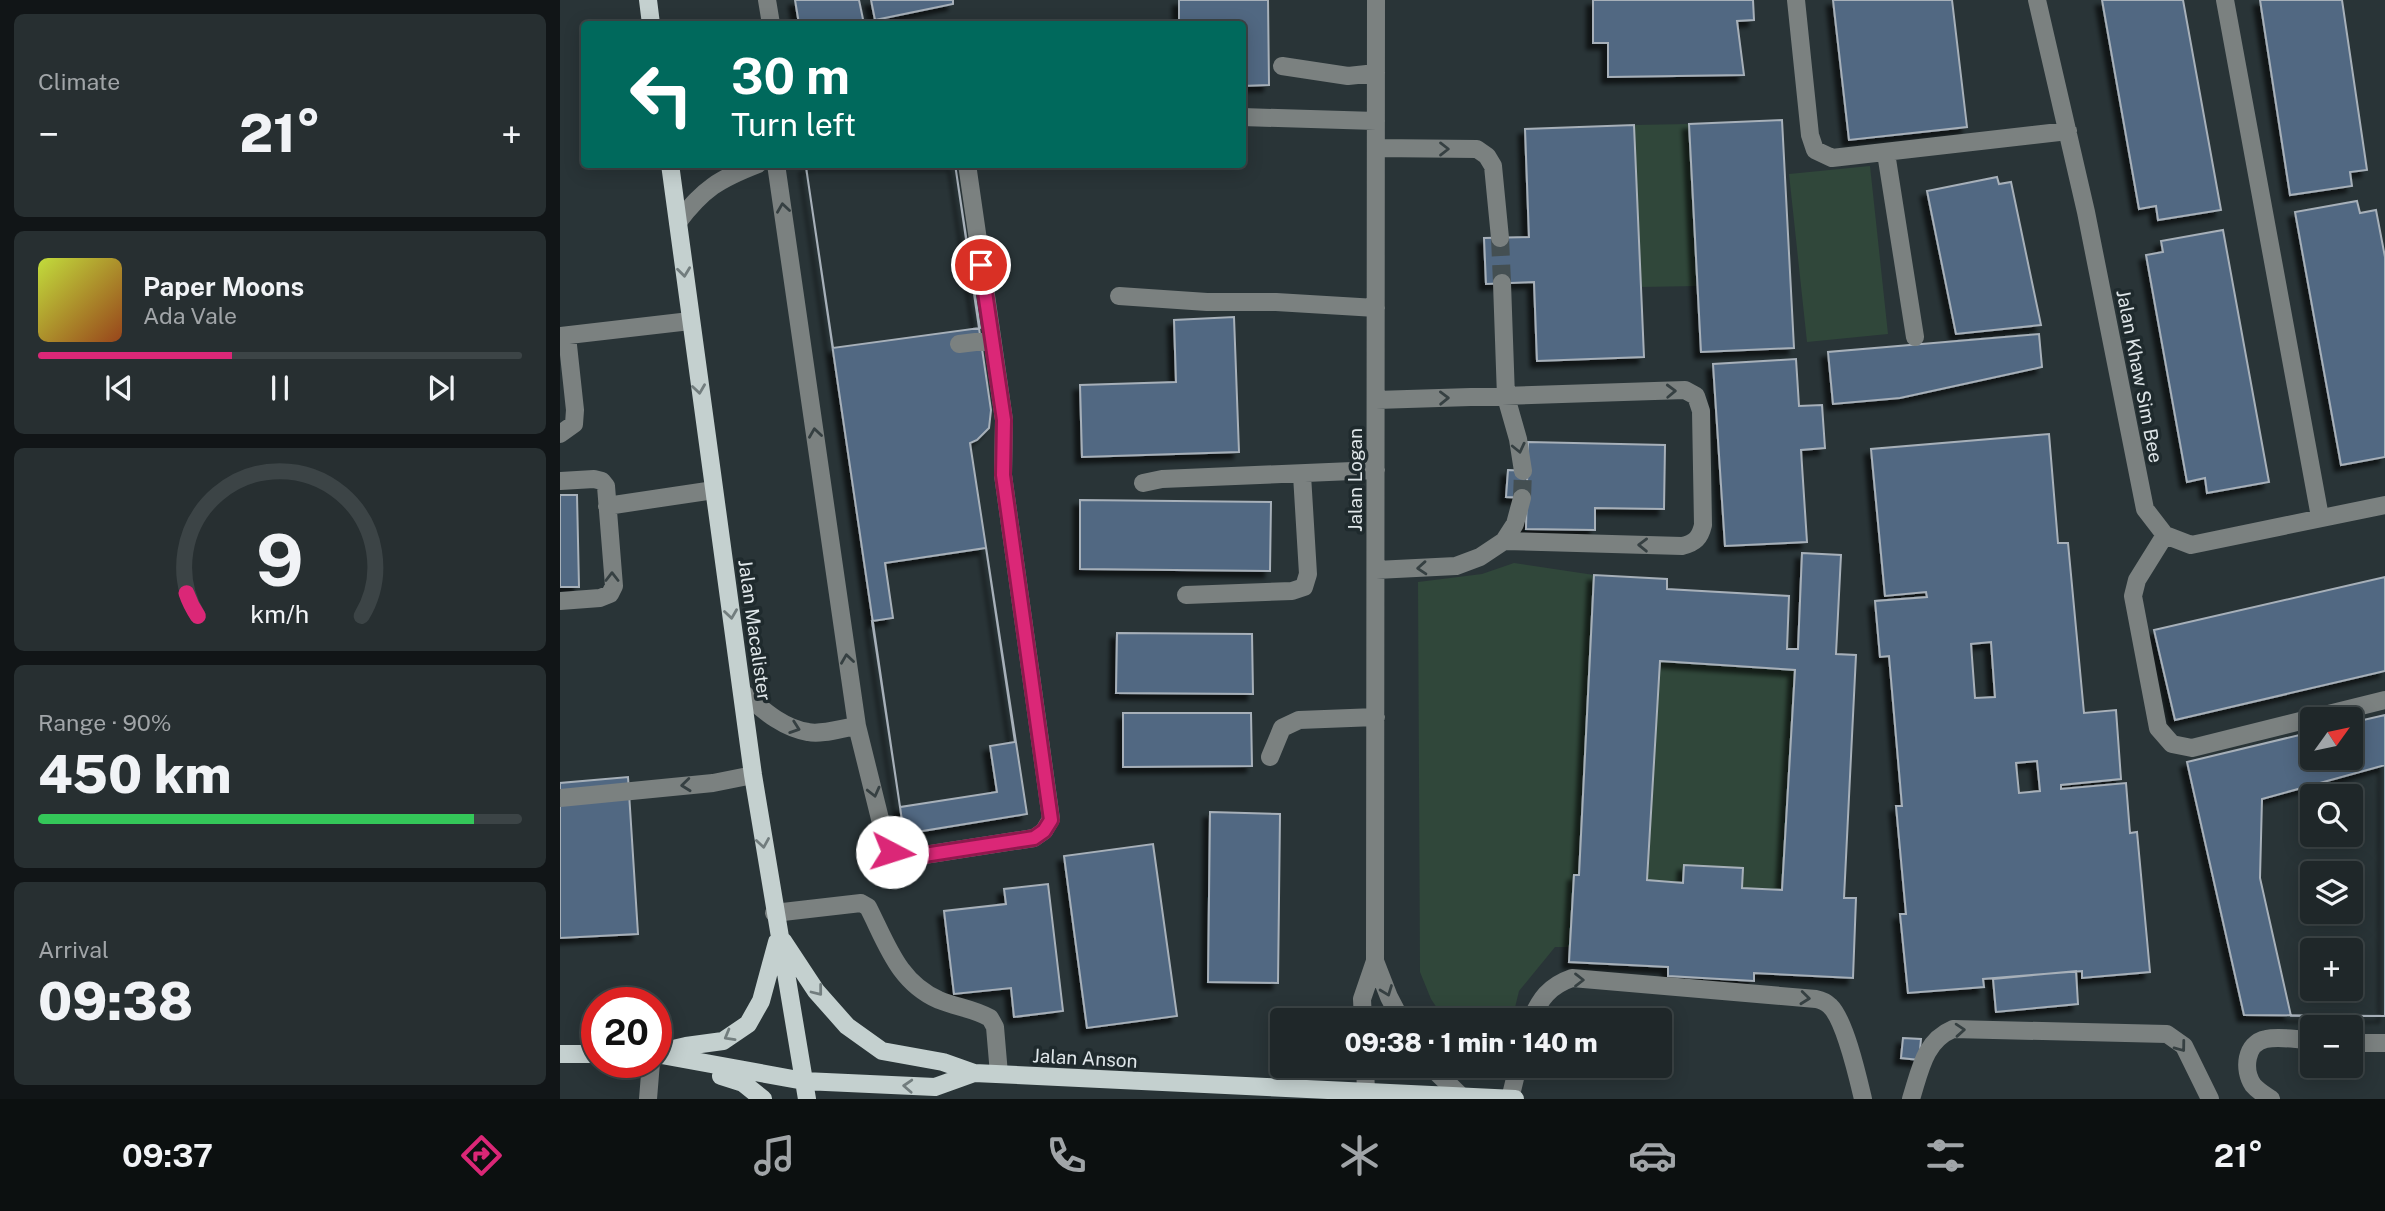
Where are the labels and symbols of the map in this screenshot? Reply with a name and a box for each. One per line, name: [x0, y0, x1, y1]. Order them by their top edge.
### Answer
one-way arrow: [1440, 141, 1450, 157]
one-way arrow: [775, 202, 790, 214]
pin: [951, 235, 1011, 295]
one-way arrow: [677, 266, 692, 277]
street label: Jalan Khaw Sim Bee: [2112, 288, 2168, 464]
one-way arrow: [692, 383, 707, 395]
one-way arrow: [1666, 383, 1677, 398]
one-way arrow: [1439, 390, 1450, 406]
one-way arrow: [808, 427, 823, 439]
street label: Jalan Logan: [1344, 428, 1366, 532]
one-way arrow: [1511, 442, 1526, 454]
one-way arrow: [1637, 537, 1648, 553]
street label: Jalan Macalister: [734, 558, 776, 702]
one-way arrow: [1416, 560, 1427, 575]
one-way arrow: [604, 571, 620, 582]
one-way arrow: [724, 608, 739, 620]
one-way arrow: [840, 653, 855, 664]
north arrow: [2300, 707, 2362, 770]
one-way arrow: [788, 720, 801, 734]
one-way arrow: [680, 777, 691, 792]
one-way arrow: [866, 786, 880, 798]
position arrow: [855, 815, 929, 889]
one-way arrow: [756, 837, 771, 849]
one-way arrow: [1574, 972, 1585, 988]
one-way arrow: [809, 984, 822, 996]
one-way arrow: [1379, 984, 1393, 996]
speed limit sign: 20: [581, 987, 672, 1078]
one-way arrow: [1800, 990, 1811, 1005]
one-way arrow: [1955, 1023, 1966, 1038]
one-way arrow: [723, 1028, 736, 1041]
one-way arrow: [2173, 1040, 2186, 1052]
street label: Jalan Anson: [1032, 1044, 1138, 1072]
one-way arrow: [903, 1078, 914, 1093]

